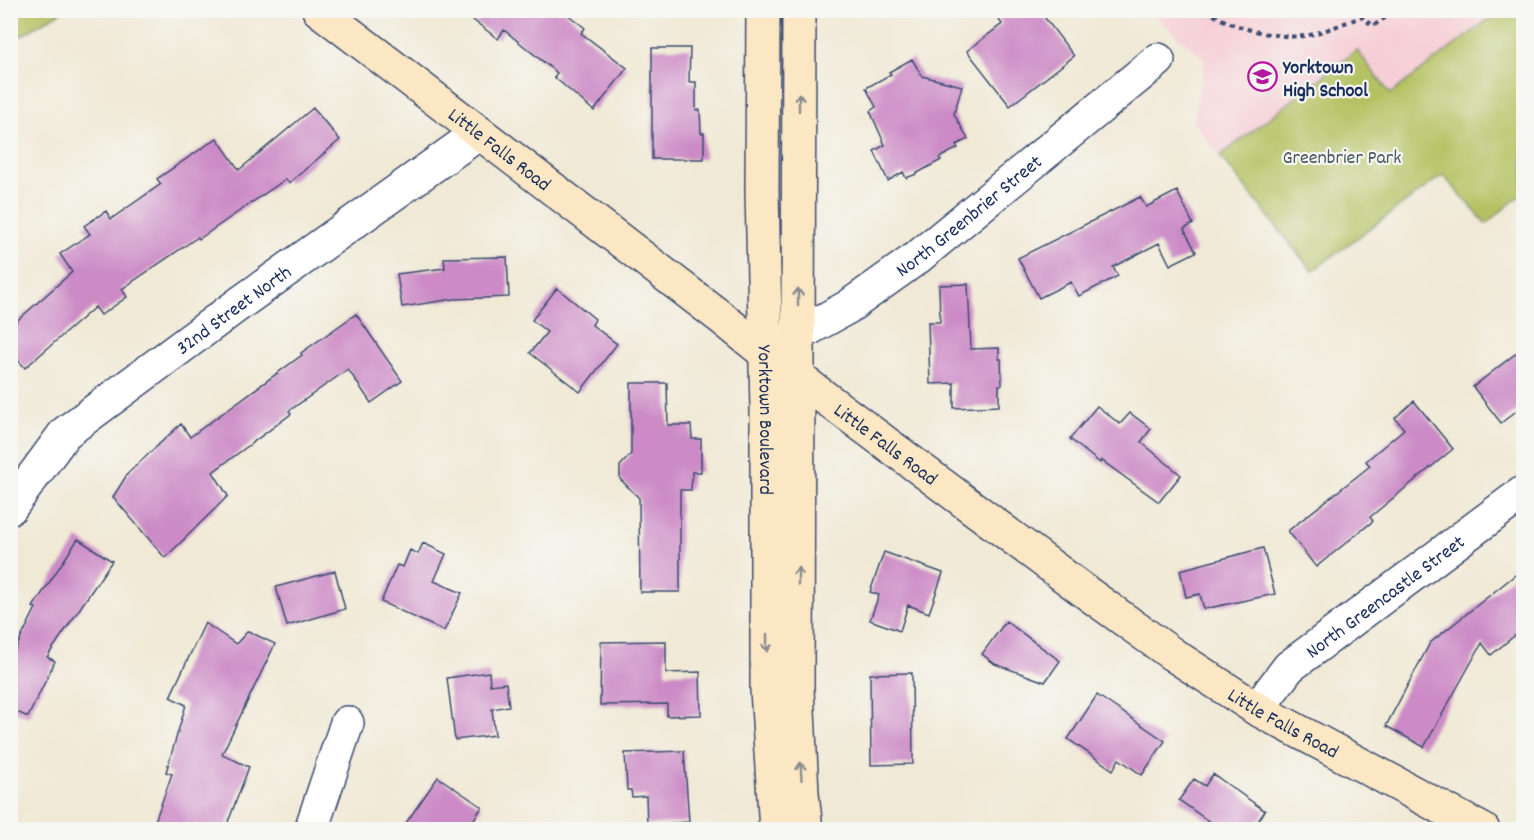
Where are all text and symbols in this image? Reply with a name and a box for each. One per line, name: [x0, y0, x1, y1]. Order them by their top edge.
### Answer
place label: Yorktown High School: [1282, 55, 1368, 106]
school or university icon: Yorktown High School: [1246, 61, 1278, 93]
one-way arrow: [793, 93, 805, 113]
street label: Little Falls Road: [441, 102, 556, 199]
park label: Greenbrier Park: [1283, 145, 1401, 173]
street label: North Greenbrier Street: [891, 150, 1049, 285]
street label: 32nd Street North: [171, 260, 298, 363]
one-way arrow: [792, 288, 804, 308]
street label: Yorktown Boulevard: [749, 345, 778, 495]
street label: Little Falls Road: [827, 398, 942, 494]
street label: North Greencastle Street: [1301, 530, 1472, 667]
one-way arrow: [792, 567, 804, 587]
one-way arrow: [761, 632, 773, 652]
street label: Little Falls Road: [1221, 683, 1343, 767]
one-way arrow: [795, 762, 806, 782]

